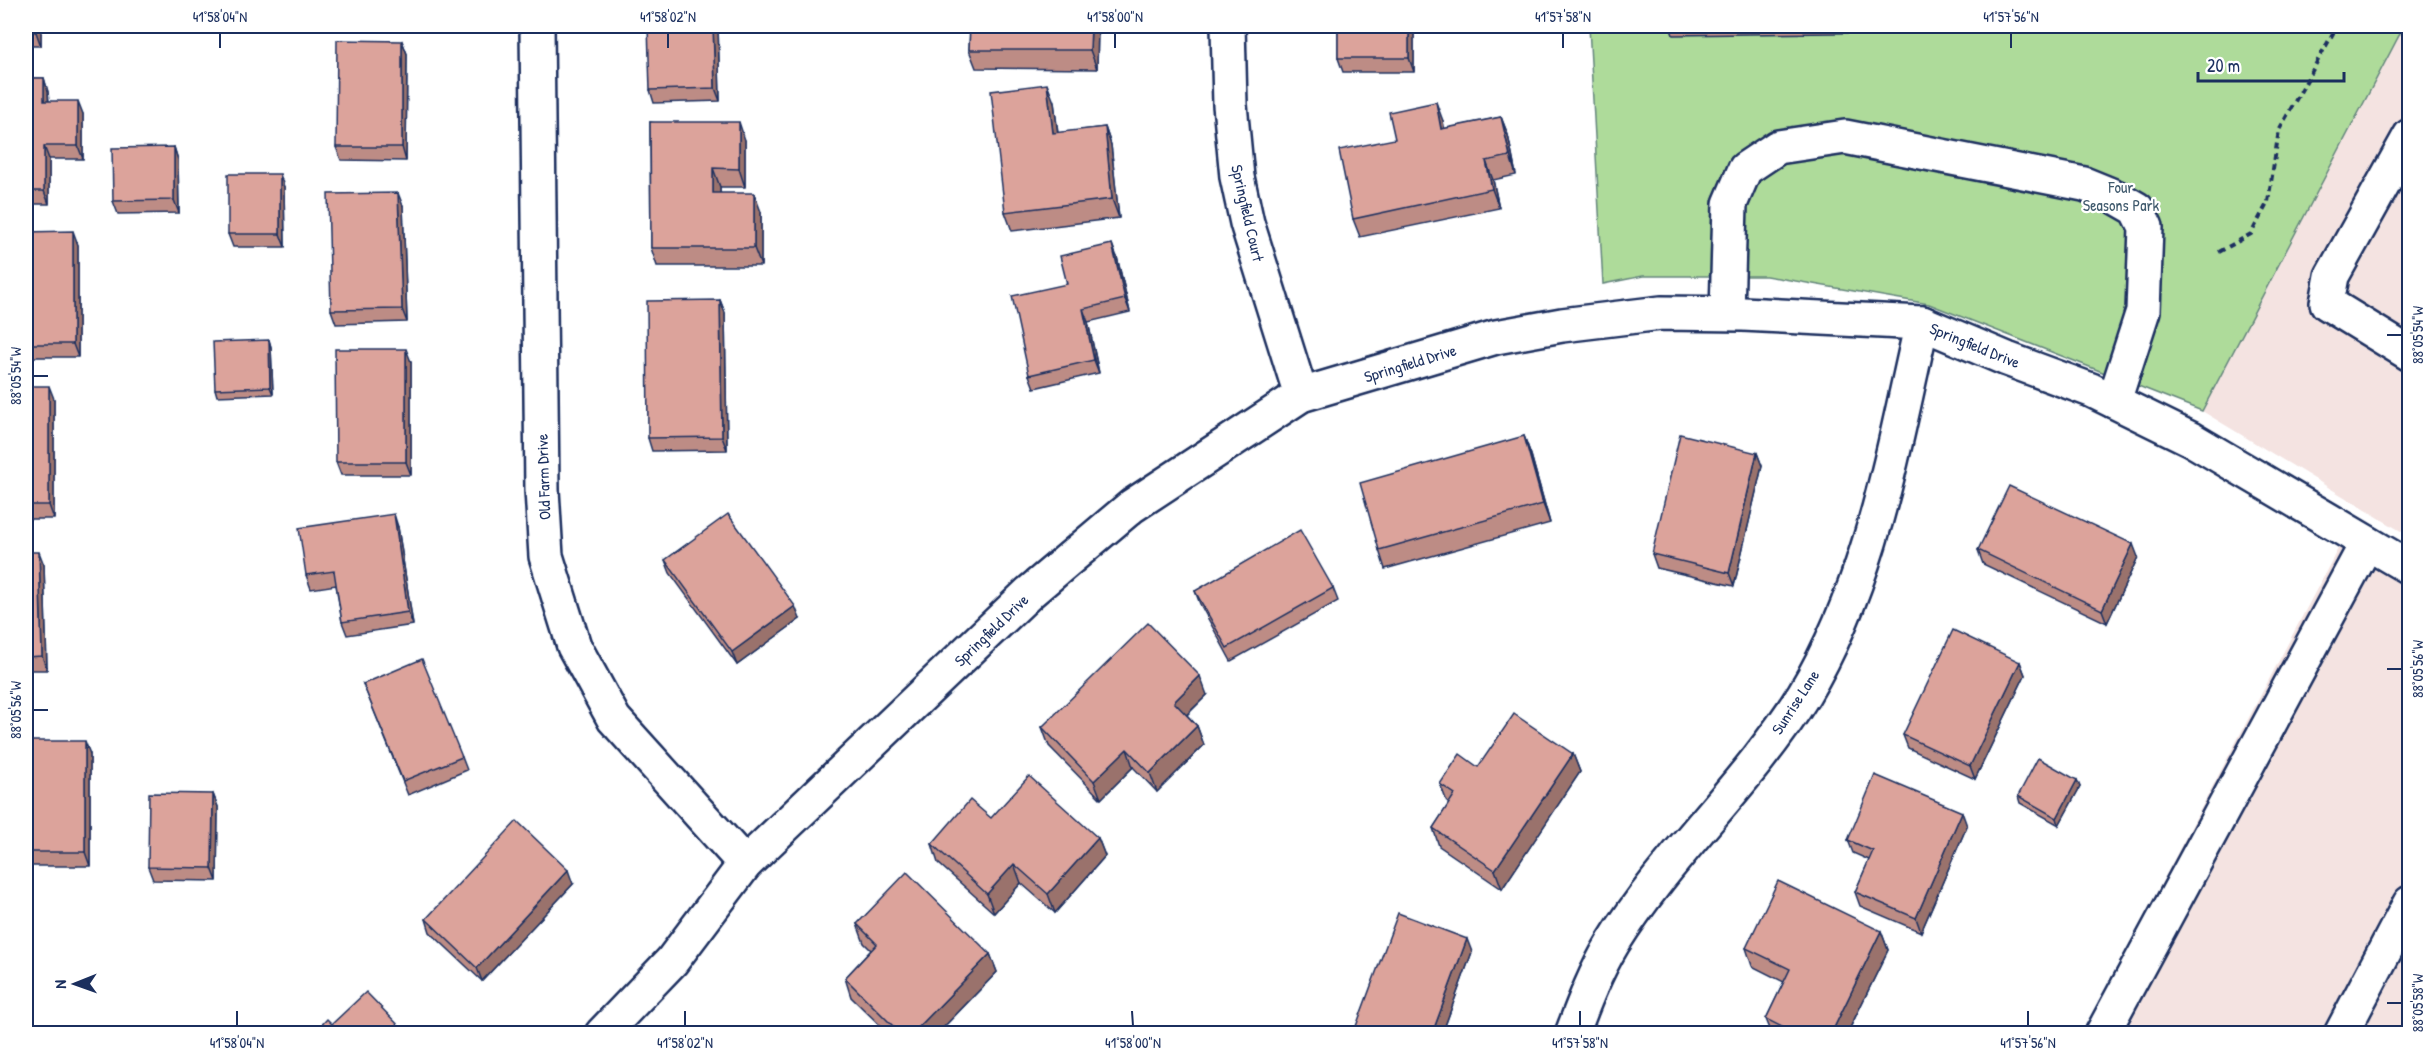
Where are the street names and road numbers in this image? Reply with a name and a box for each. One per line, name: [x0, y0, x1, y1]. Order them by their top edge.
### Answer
street label: Springfield Court: [1226, 163, 1270, 264]
street label: Springfield Drive: [1927, 317, 2024, 373]
street label: Springfield Drive: [1361, 338, 1459, 387]
street label: Old Farm Drive: [530, 433, 555, 520]
street label: Springfield Drive: [949, 589, 1033, 671]
street label: Sunrise Lane: [1766, 665, 1824, 739]

